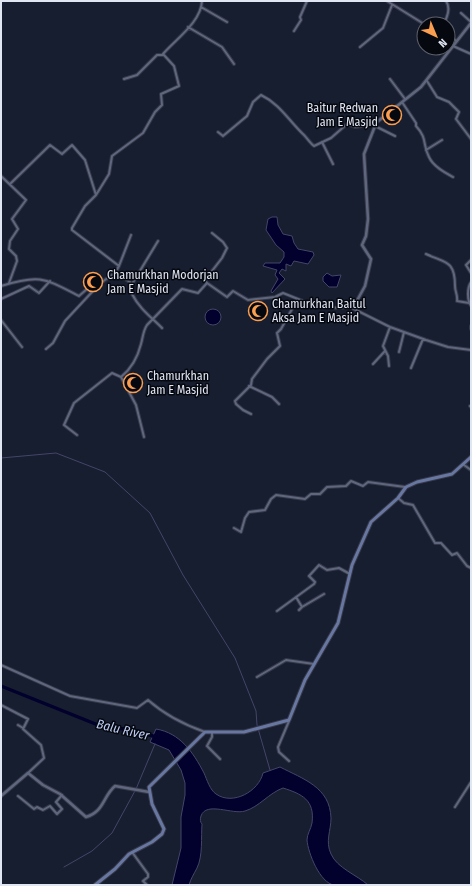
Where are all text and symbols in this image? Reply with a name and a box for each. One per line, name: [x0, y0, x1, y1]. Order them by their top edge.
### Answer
north arrow: [416, 16, 456, 56]
text: N: [436, 36, 449, 50]
place label: Baitur Redwan Jam E Masjid: [307, 101, 378, 129]
mosque icon: Baitur Redwan Jam E Masjid: [381, 104, 403, 126]
place label: Chamurkhan Modorjan Jam E Masjid: [107, 268, 219, 296]
mosque icon: Chamurkhan Modorjan Jam E Masjid: [82, 271, 104, 293]
place label: Chamurkhan Baitul Aksa Jam E Masjid: [272, 297, 366, 325]
mosque icon: Chamurkhan Baitul Aksa Jam E Masjid: [247, 300, 269, 322]
place label: Chamurkhan Jam E Masjid: [147, 369, 209, 397]
mosque icon: Chamurkhan Jam E Masjid: [122, 372, 144, 394]
water label: Balu River: [95, 716, 151, 743]

